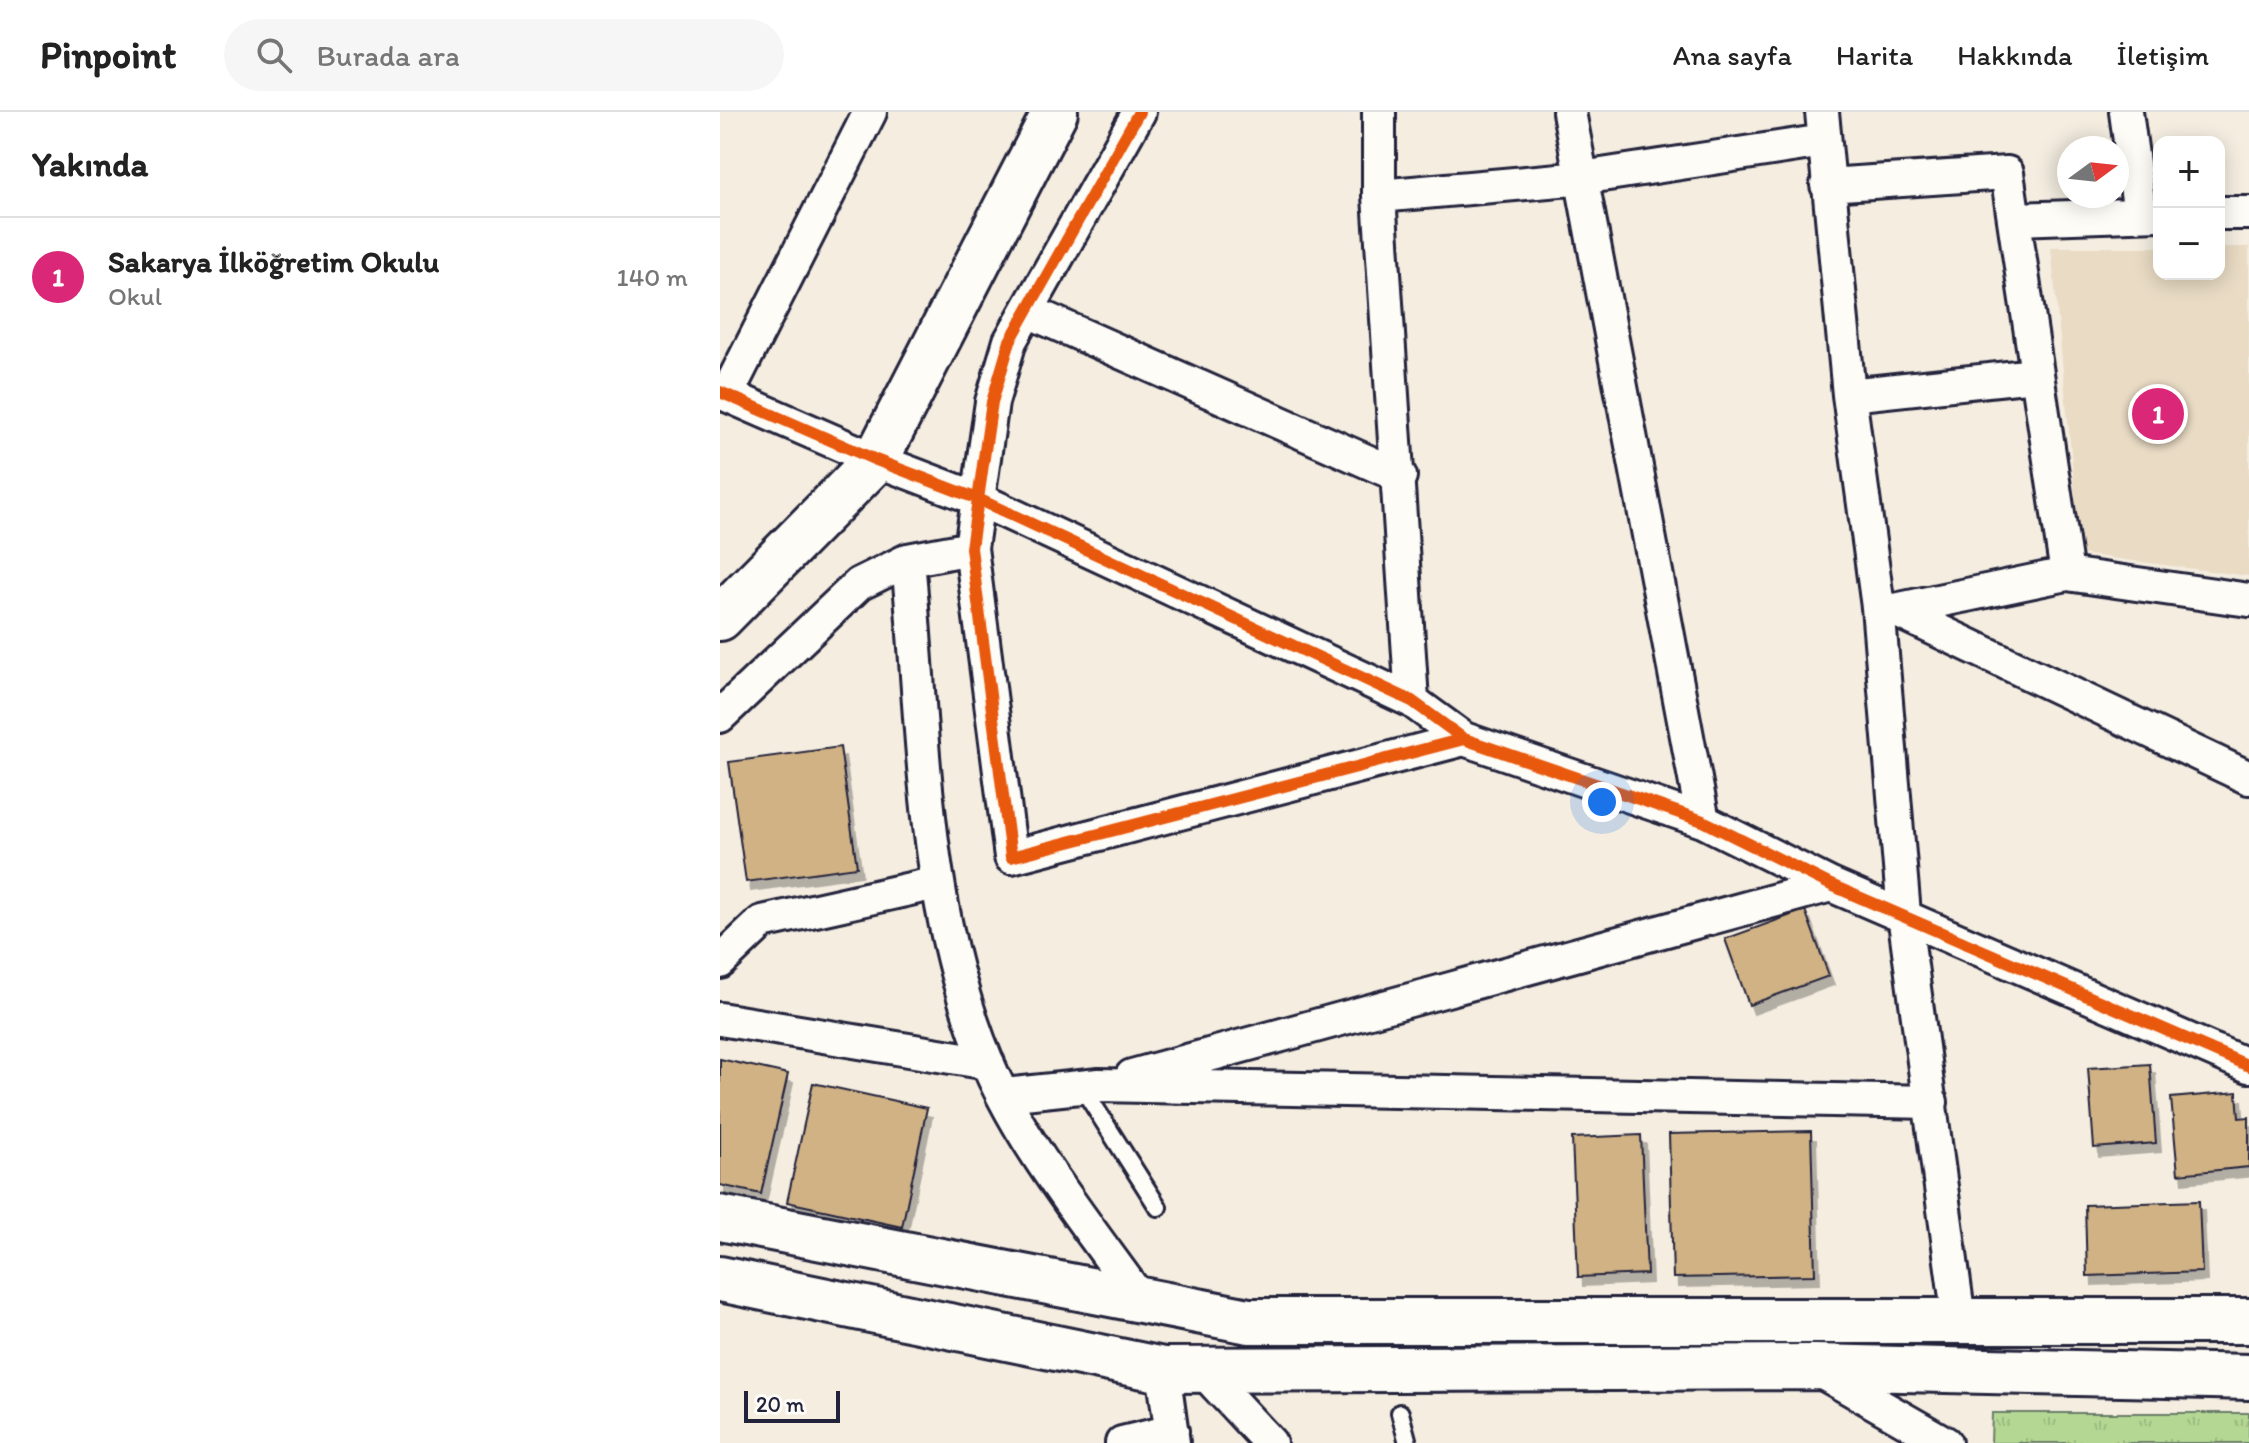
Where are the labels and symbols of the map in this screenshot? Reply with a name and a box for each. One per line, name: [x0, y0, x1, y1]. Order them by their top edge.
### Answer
north arrow: [2057, 136, 2129, 208]
pin: 1: [2132, 384, 2184, 444]
your location: [1582, 782, 1622, 822]
scale bar: [744, 1387, 840, 1423]

